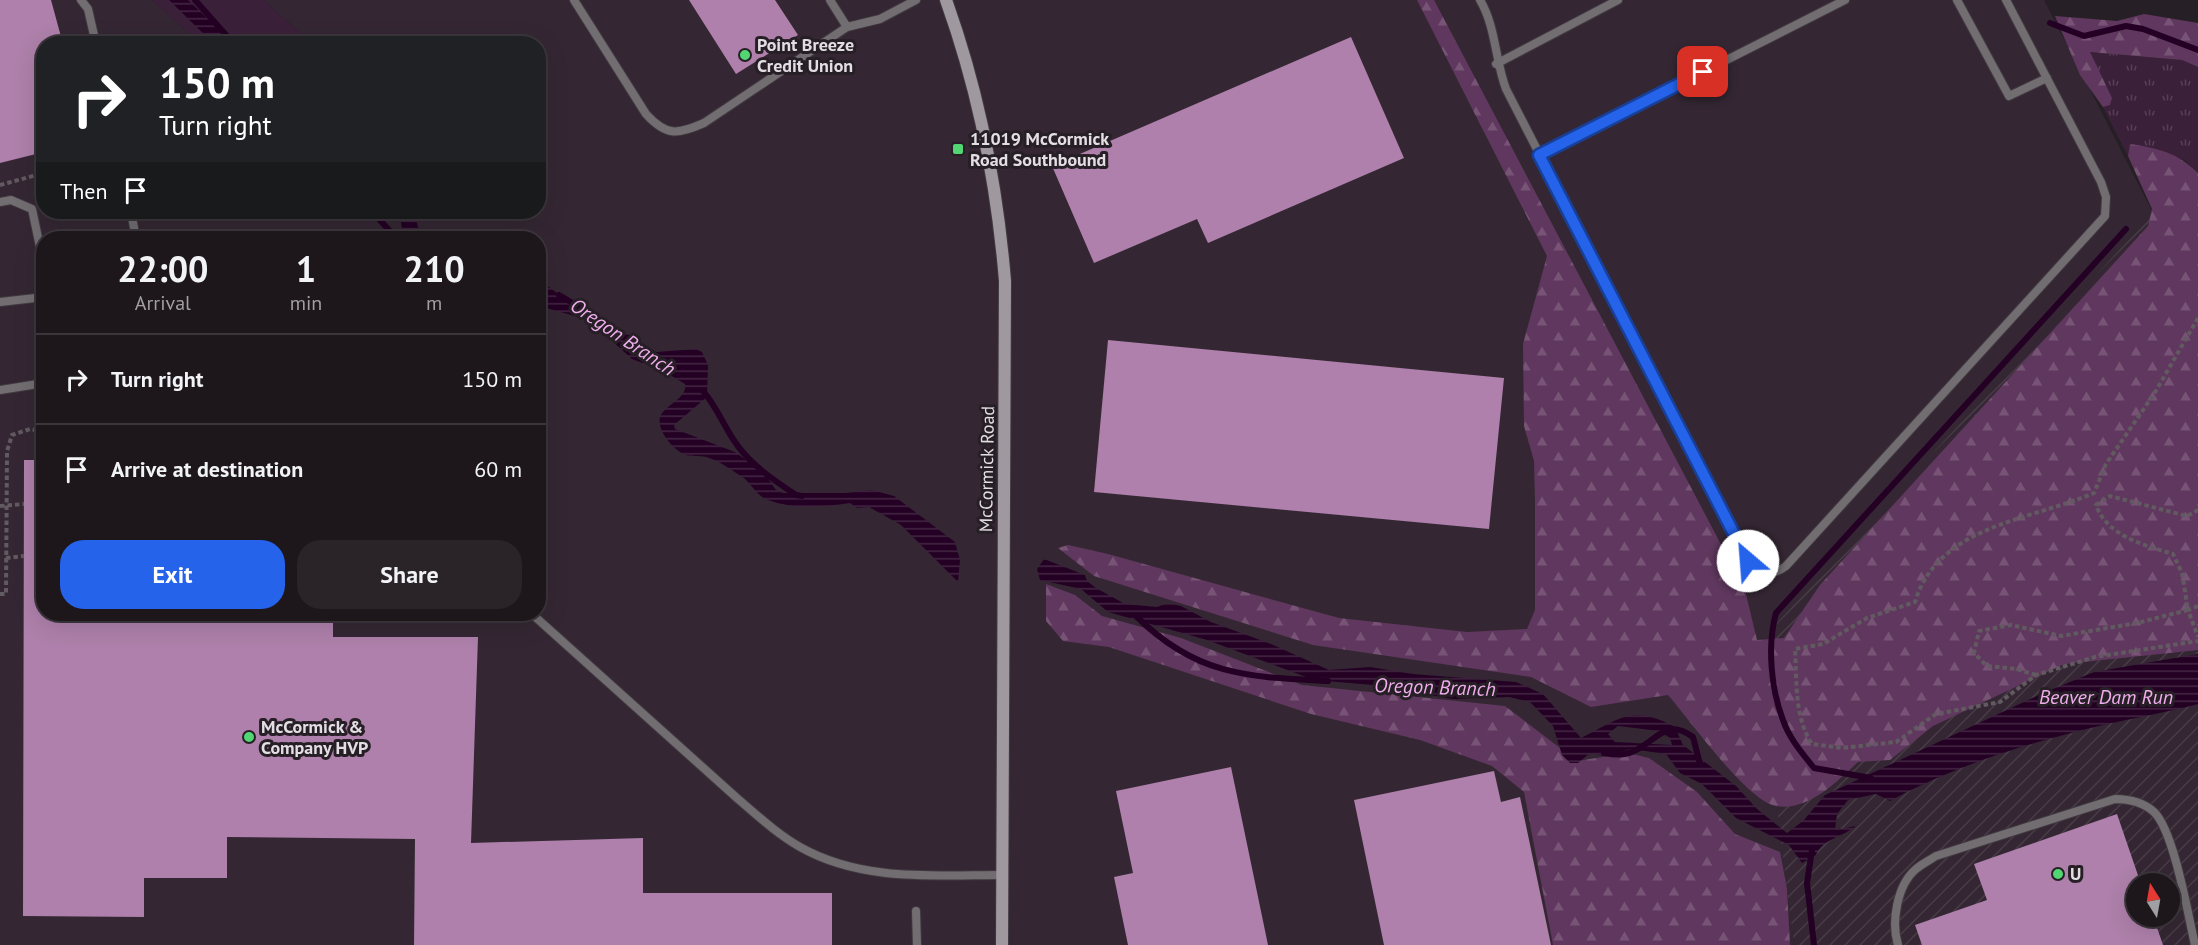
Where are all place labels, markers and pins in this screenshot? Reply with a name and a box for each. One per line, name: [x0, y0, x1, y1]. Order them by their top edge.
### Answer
place label: Point Breeze Credit Union: [757, 33, 854, 77]
pin: [1677, 46, 1728, 97]
marker: Point Breeze Credit Union: [738, 48, 752, 62]
place label: 11019 McCormick Road Southbound: [970, 127, 1109, 171]
marker: 11019 McCormick Road Southbound: [951, 142, 965, 156]
place label: McCormick & Company HVP: [261, 715, 368, 759]
marker: McCormick & Company HVP: [242, 730, 256, 744]
place label: U: [2070, 862, 2081, 885]
marker: U: [2051, 867, 2065, 881]

